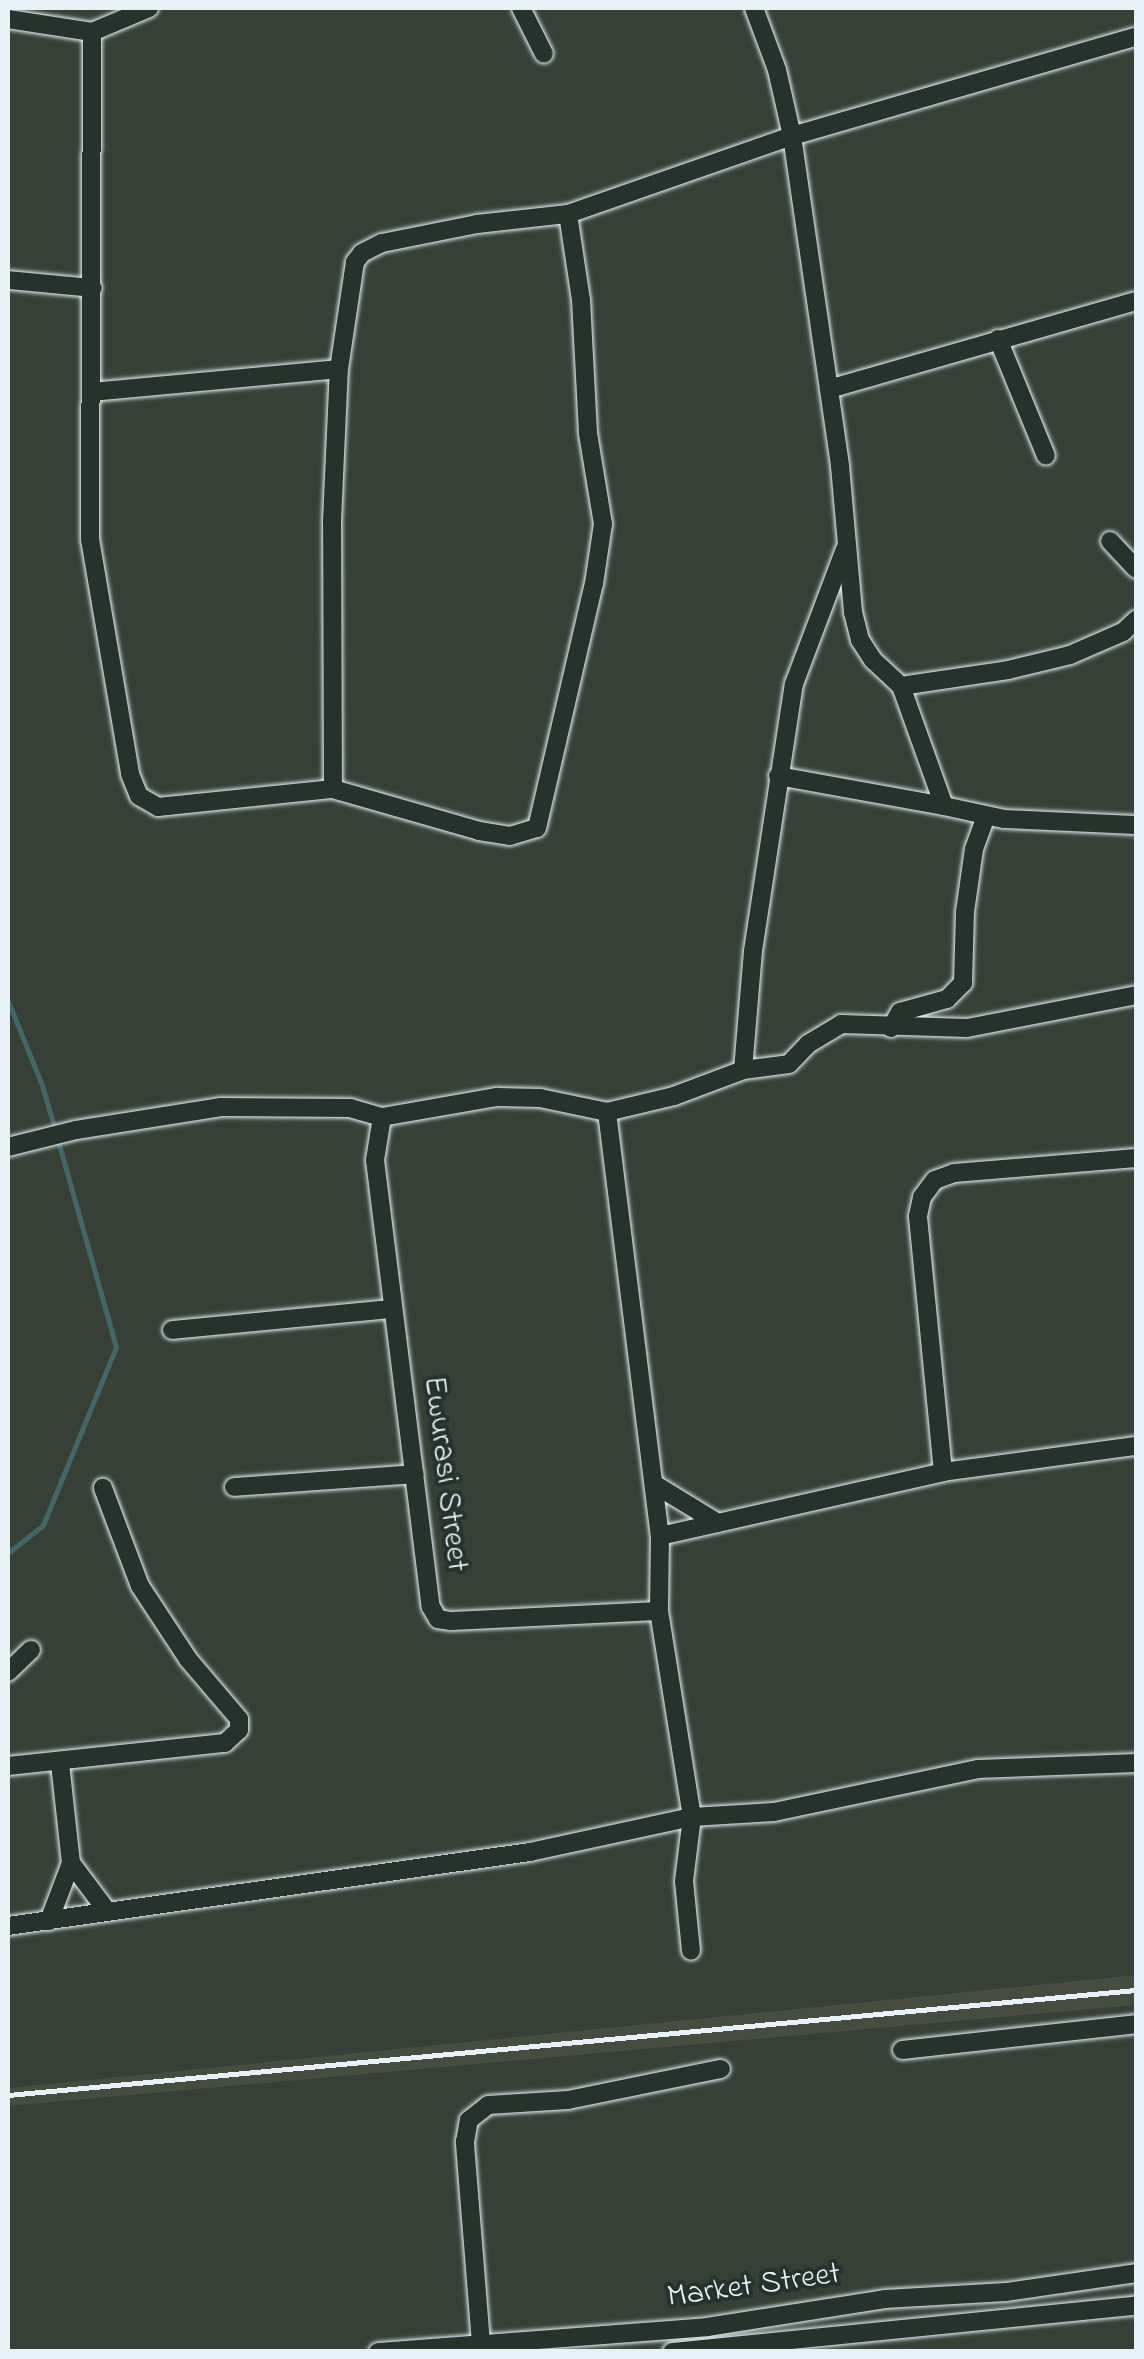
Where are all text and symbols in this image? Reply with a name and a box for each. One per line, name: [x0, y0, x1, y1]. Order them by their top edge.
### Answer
street label: Ewurasi Street: [413, 1374, 475, 1574]
street label: Market Street: [665, 2256, 843, 2318]

